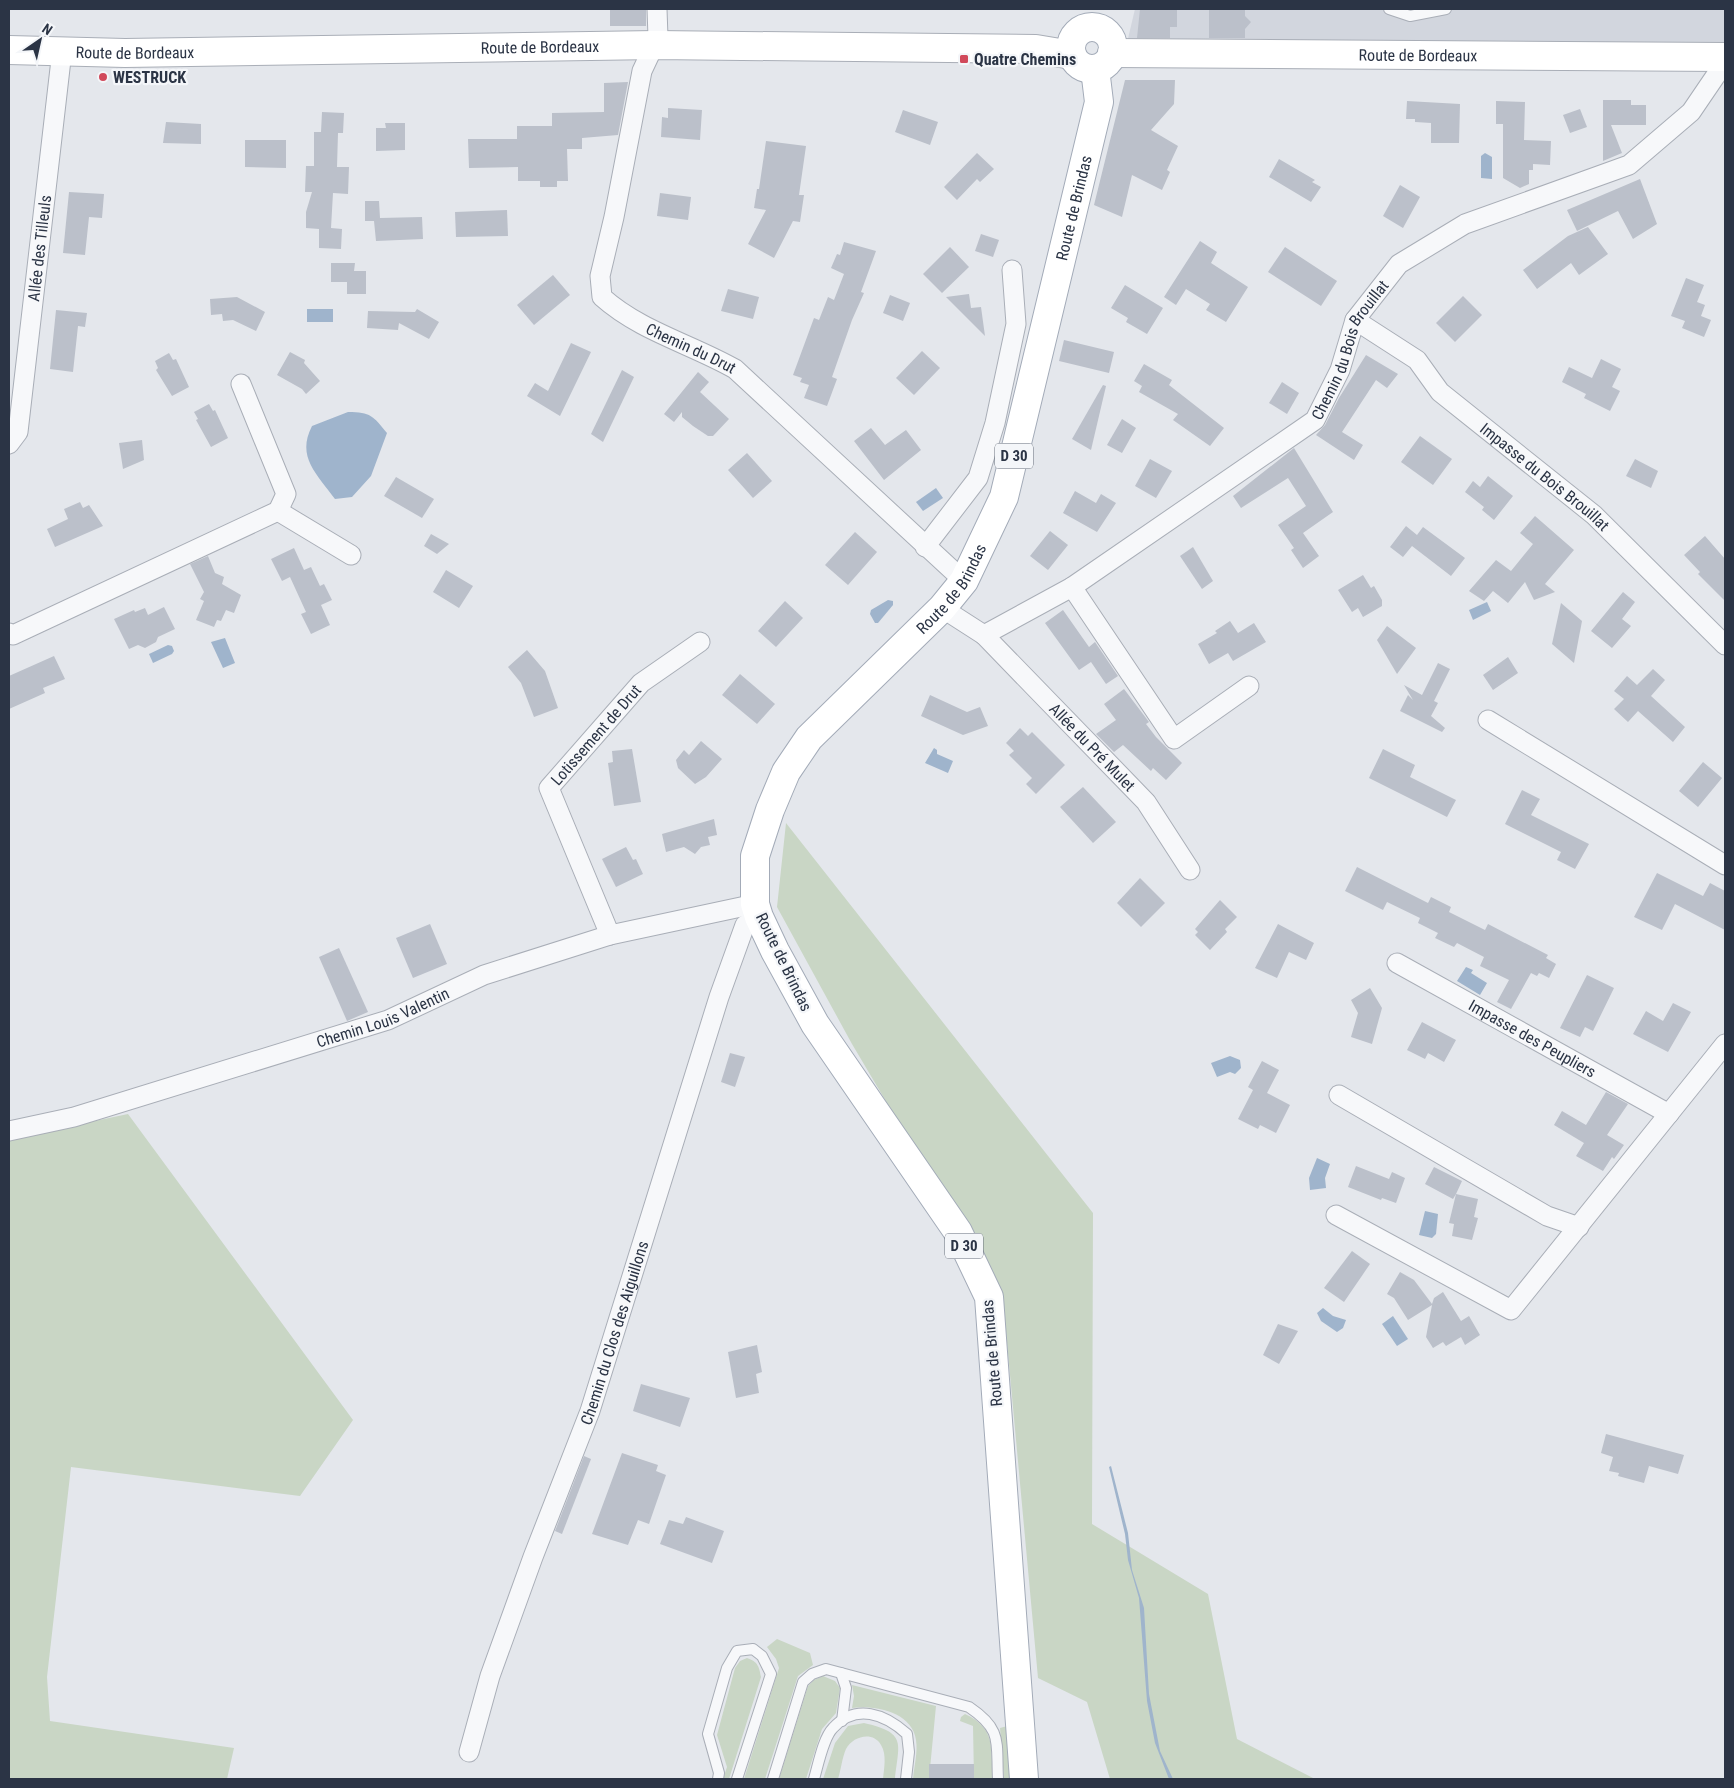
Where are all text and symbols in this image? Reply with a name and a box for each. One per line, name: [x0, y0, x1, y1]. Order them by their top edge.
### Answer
north arrow: [15, 15, 65, 65]
text: N: [39, 20, 55, 38]
street label: Route de Bordeaux: [480, 36, 599, 57]
street label: Route de Bordeaux: [75, 42, 194, 63]
street label: Route de Bordeaux: [1359, 45, 1477, 65]
place label: Quatre Chemins: [974, 50, 1076, 69]
marker: Quatre Chemins: [958, 53, 970, 65]
place label: WESTRUCK: [113, 68, 186, 87]
marker: WESTRUCK: [97, 71, 109, 83]
street label: Route de Brindas: [1052, 154, 1095, 262]
street label: Allée des Tilleuls: [24, 194, 55, 302]
street label: Chemin du Bois Brouillat: [1307, 276, 1392, 423]
street label: Chemin du Drut: [643, 319, 740, 377]
street label: Impasse du Bois Brouillat: [1477, 419, 1614, 535]
road number: D 30: [995, 444, 1033, 468]
street label: Route de Brindas: [912, 541, 990, 637]
street label: Lotissement de Drut: [547, 680, 645, 789]
street label: Allée du Pré Mulet: [1046, 699, 1140, 795]
street label: Route de Brindas: [752, 910, 816, 1014]
street label: Chemin Louis Valentin: [314, 983, 452, 1051]
street label: Impasse des Peupliers: [1466, 995, 1600, 1081]
road number: D 30: [945, 1234, 983, 1258]
street label: Chemin du Clos des Aiguillons: [576, 1239, 652, 1427]
street label: Route de Brindas: [978, 1299, 1006, 1407]

